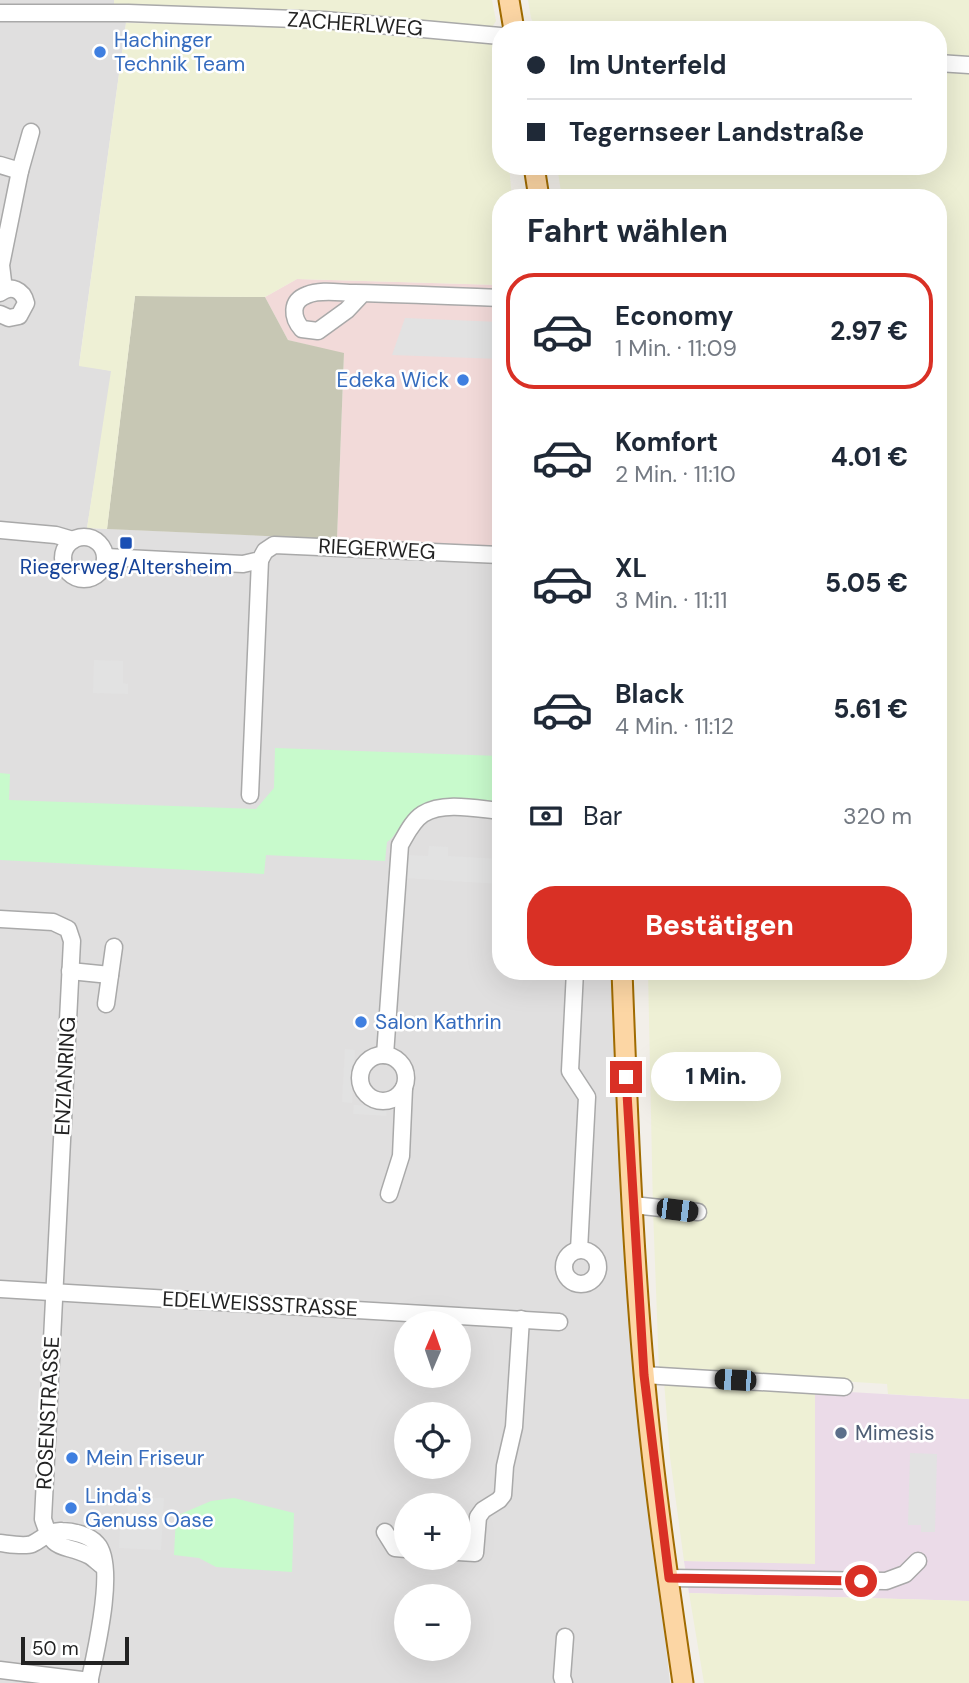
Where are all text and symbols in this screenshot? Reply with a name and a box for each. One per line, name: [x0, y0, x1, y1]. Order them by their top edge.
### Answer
street label: ZACHERLWEG: [286, 5, 424, 43]
place label: Hachinger Technik Team: [114, 26, 245, 78]
marker: Hachinger Technik Team: [92, 44, 108, 60]
text: Im Unterfeld: [569, 48, 726, 82]
text: Tegernseer Landstraße: [569, 115, 864, 149]
text: Fahrt wählen: [527, 210, 728, 252]
text: Economy: [615, 299, 733, 333]
icon: car: [531, 300, 594, 363]
text: 2.97 €: [830, 314, 908, 348]
text: 1 Min. · 11:09: [615, 333, 737, 363]
place label: Edeka Wick: [337, 366, 449, 394]
marker: Edeka Wick: [455, 372, 471, 388]
text: Komfort: [615, 425, 718, 459]
icon: car: [531, 426, 594, 489]
text: 4.01 €: [831, 440, 908, 474]
text: 2 Min. · 11:10: [615, 459, 736, 489]
street label: RIEGERWEG: [318, 532, 436, 566]
marker: Riegerweg/Altersheim: [118, 535, 134, 551]
text: XL: [615, 551, 647, 585]
icon: car: [531, 552, 594, 615]
place label: Riegerweg/Altersheim: [20, 553, 232, 581]
text: 5.05 €: [825, 566, 908, 600]
text: 3 Min. · 11:11: [615, 585, 727, 615]
text: Black: [615, 677, 685, 711]
icon: car: [531, 678, 594, 741]
text: 5.61 €: [833, 692, 908, 726]
text: 4 Min. · 11:12: [615, 711, 734, 741]
icon: cash: [527, 797, 565, 835]
text: Bar: [583, 799, 622, 833]
text: 320 m: [843, 801, 912, 831]
button: Bestätigen: [527, 886, 912, 966]
place label: Salon Kathrin: [375, 1008, 501, 1036]
marker: Salon Kathrin: [353, 1014, 369, 1030]
street label: ENZIANRING: [48, 1016, 82, 1136]
callout: 1 Min.: [650, 1052, 780, 1102]
route end: [610, 1061, 642, 1093]
text: 1 Min.: [686, 1061, 746, 1091]
car: [655, 1197, 700, 1223]
street label: EDELWEISSSTRASSE: [162, 1285, 358, 1323]
north arrow: [394, 1311, 471, 1388]
map controls: [394, 1311, 471, 1661]
street label: ROSENSTRASSE: [30, 1336, 66, 1490]
car: [714, 1368, 757, 1392]
button: locate: [394, 1402, 471, 1479]
place label: Mimesis: [855, 1419, 934, 1447]
marker: Mimesis: [833, 1425, 849, 1441]
place label: Mein Friseur: [86, 1444, 205, 1472]
marker: Mein Friseur: [64, 1450, 80, 1466]
place label: Linda's Genuss Oase: [85, 1482, 214, 1534]
button: +: [394, 1493, 471, 1570]
marker: Linda's Genuss Oase: [63, 1500, 79, 1516]
route start: [845, 1565, 877, 1597]
button: −: [394, 1584, 471, 1661]
scale bar: [21, 1634, 130, 1666]
text: 50 m: [32, 1636, 79, 1661]

